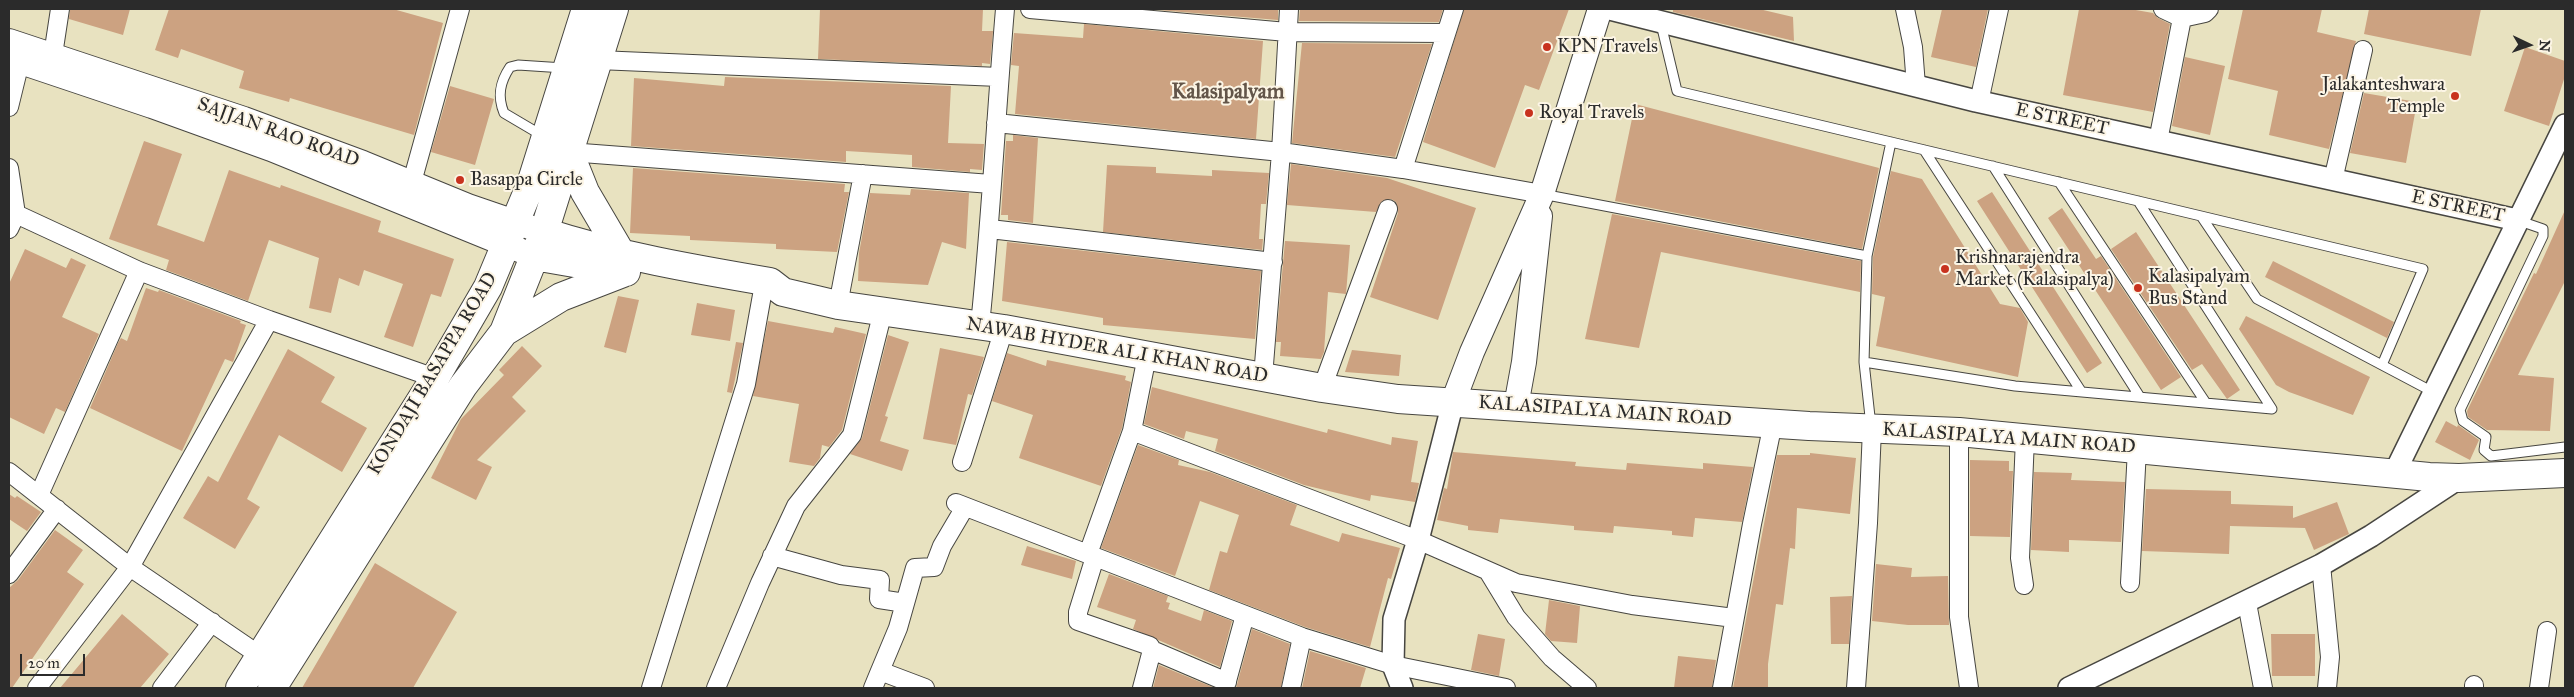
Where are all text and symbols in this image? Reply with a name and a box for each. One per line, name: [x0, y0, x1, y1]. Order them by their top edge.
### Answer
north arrow: [2504, 20, 2554, 70]
place label: KPN Travels: [1557, 36, 1658, 58]
text: N: [2536, 39, 2553, 52]
marker: KPN Travels: [1541, 41, 1553, 53]
place label: Jalakanteshwara Temple: [2322, 74, 2445, 118]
district label: Kalasipalyam: [1172, 80, 1284, 106]
marker: Jalakanteshwara Temple: [2449, 90, 2461, 102]
street label: SAJJAN RAO ROAD: [194, 93, 362, 173]
street label: E STREET: [2013, 99, 2111, 141]
place label: Royal Travels: [1539, 102, 1644, 124]
marker: Royal Travels: [1523, 107, 1535, 119]
place label: Basappa Circle: [470, 169, 583, 191]
marker: Basappa Circle: [454, 174, 466, 186]
street label: E STREET: [2409, 186, 2507, 228]
place label: Krishnarajendra Market (Kalasipalya): [1955, 247, 2114, 291]
marker: Krishnarajendra Market (Kalasipalya): [1939, 263, 1951, 275]
place label: Kalasipalyam Bus Stand: [2148, 266, 2250, 310]
street label: KONDAJI BASAPPA ROAD: [363, 269, 503, 479]
marker: Kalasipalyam Bus Stand: [2132, 282, 2144, 294]
street label: NAWAB HYDER ALI KHAN ROAD: [964, 313, 1270, 389]
street label: KALASIPALYA MAIN ROAD: [1478, 392, 1732, 432]
street label: KALASIPALYA MAIN ROAD: [1882, 419, 2136, 459]
scale bar: [22, 644, 88, 676]
text: 20 m: [28, 654, 60, 672]

